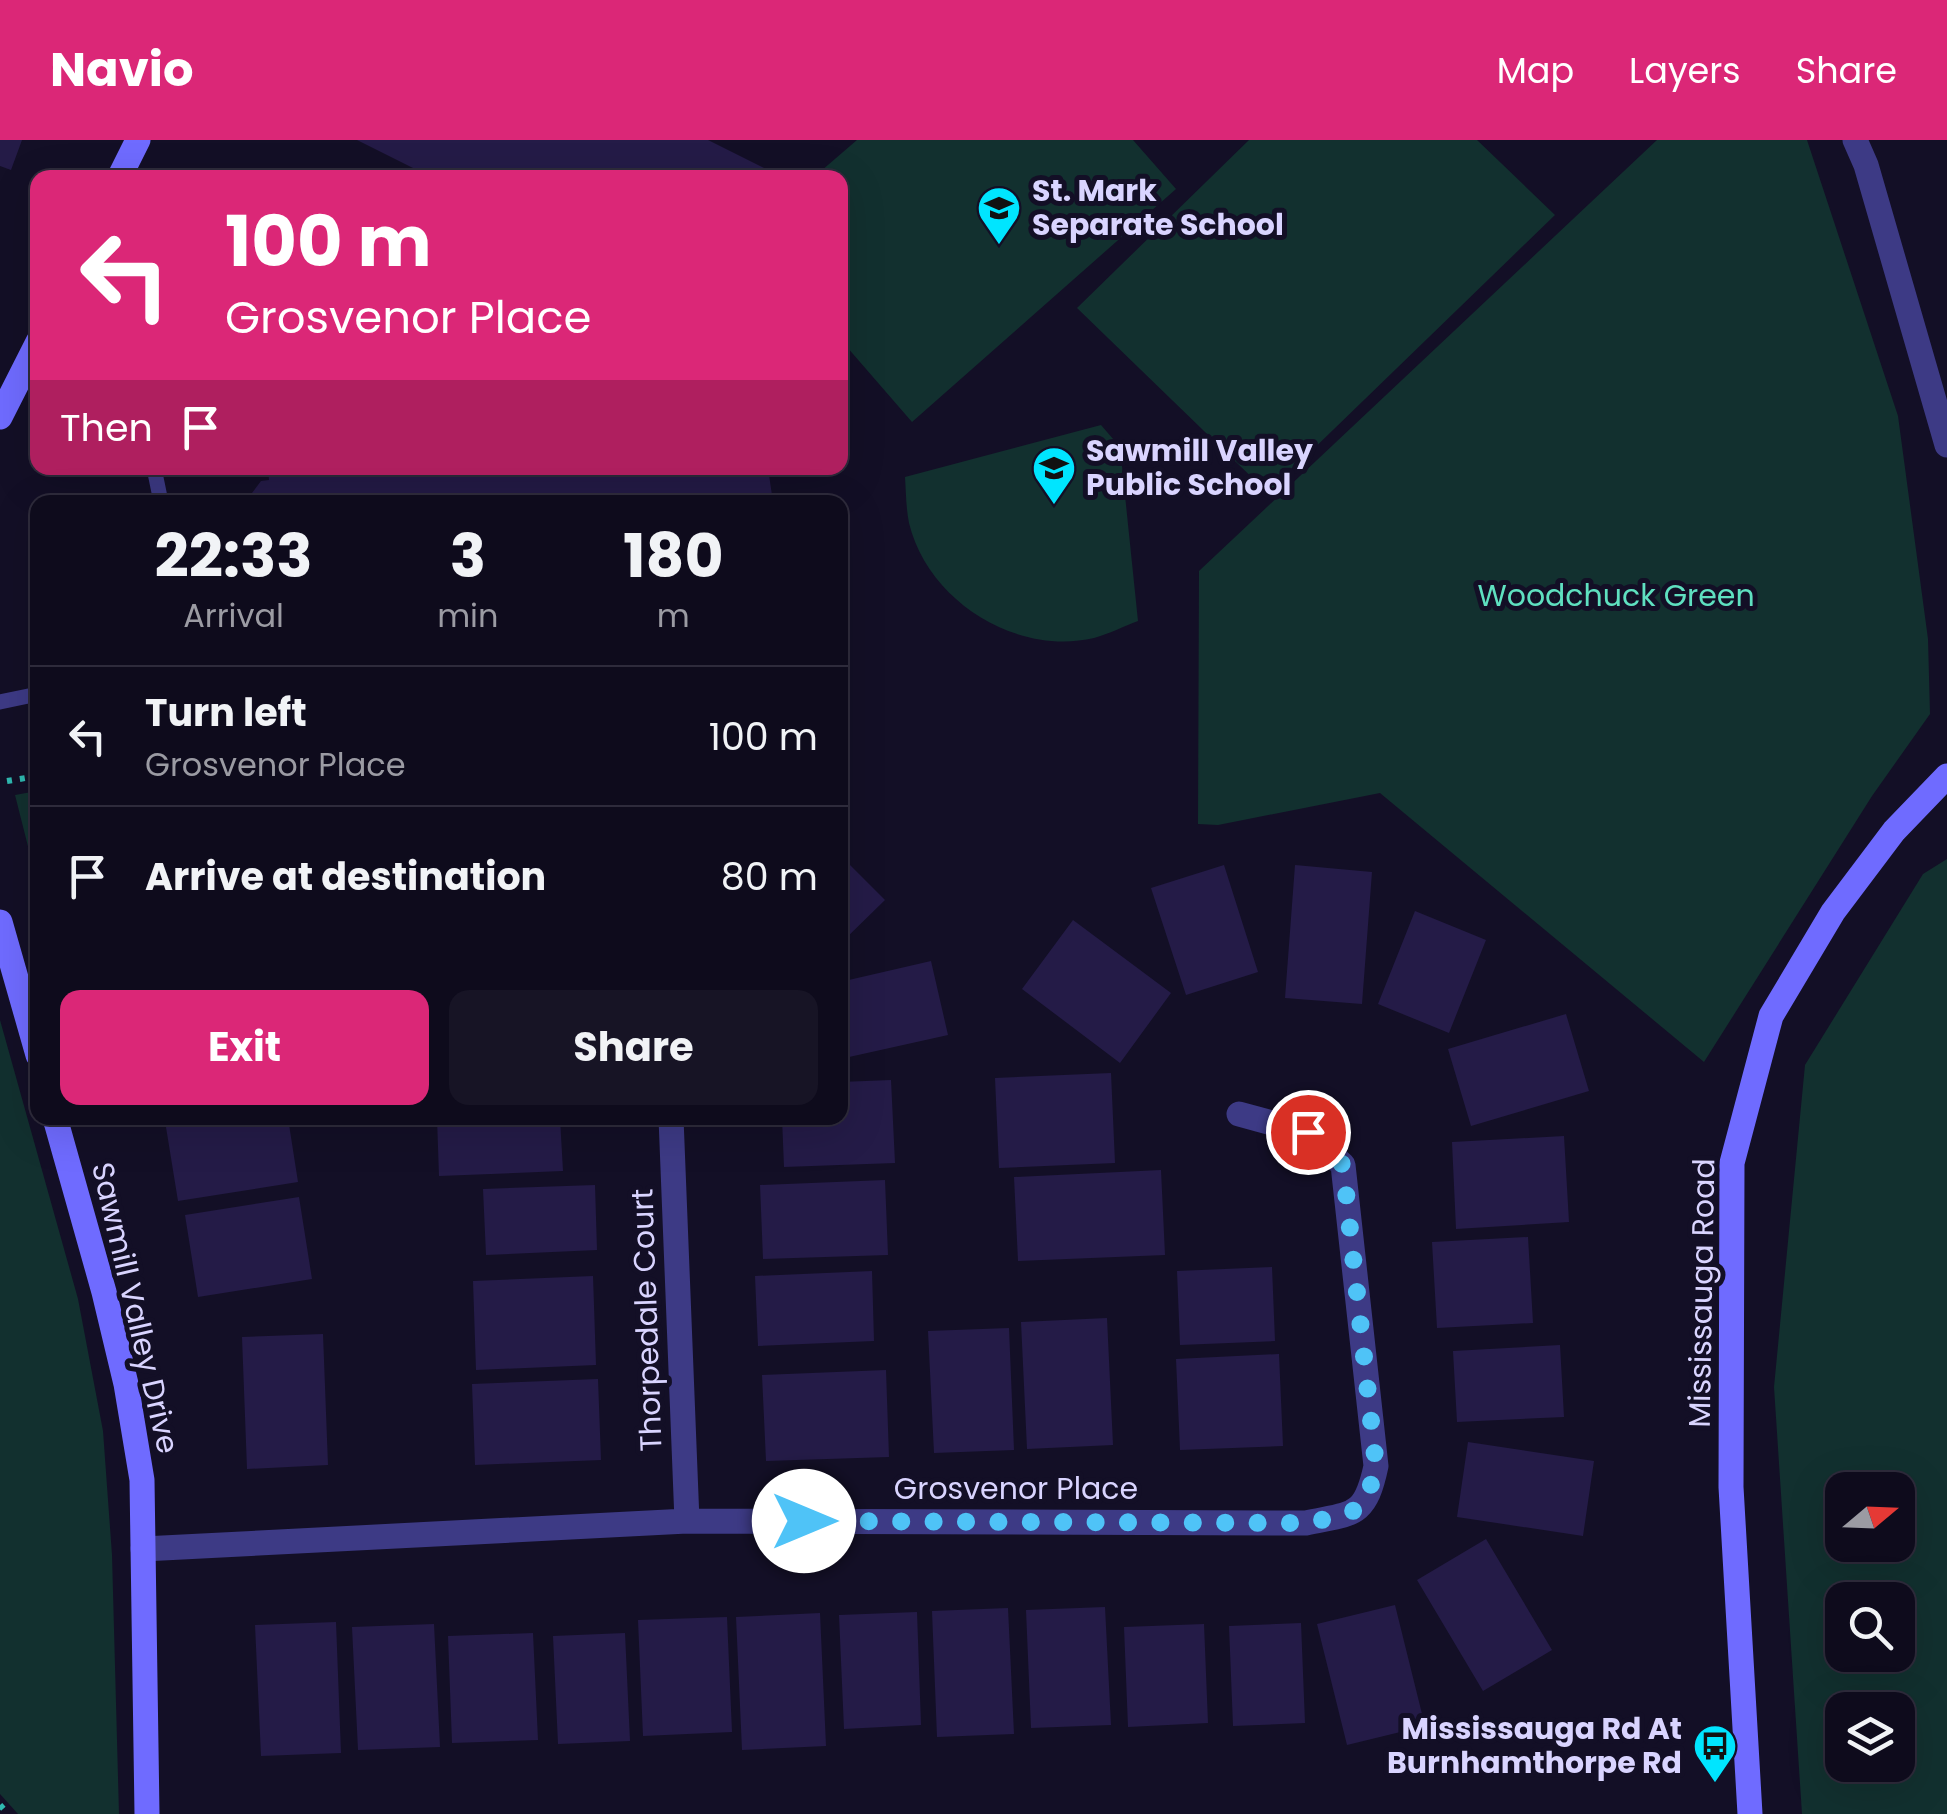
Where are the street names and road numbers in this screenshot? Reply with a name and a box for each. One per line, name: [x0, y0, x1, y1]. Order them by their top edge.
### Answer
street label: Sawmill Valley Drive: [81, 1158, 190, 1458]
street label: Mississauga Road: [1678, 1158, 1725, 1428]
street label: Thorpedale Court: [620, 1188, 673, 1452]
street label: Grosvenor Place: [894, 1467, 1138, 1510]

